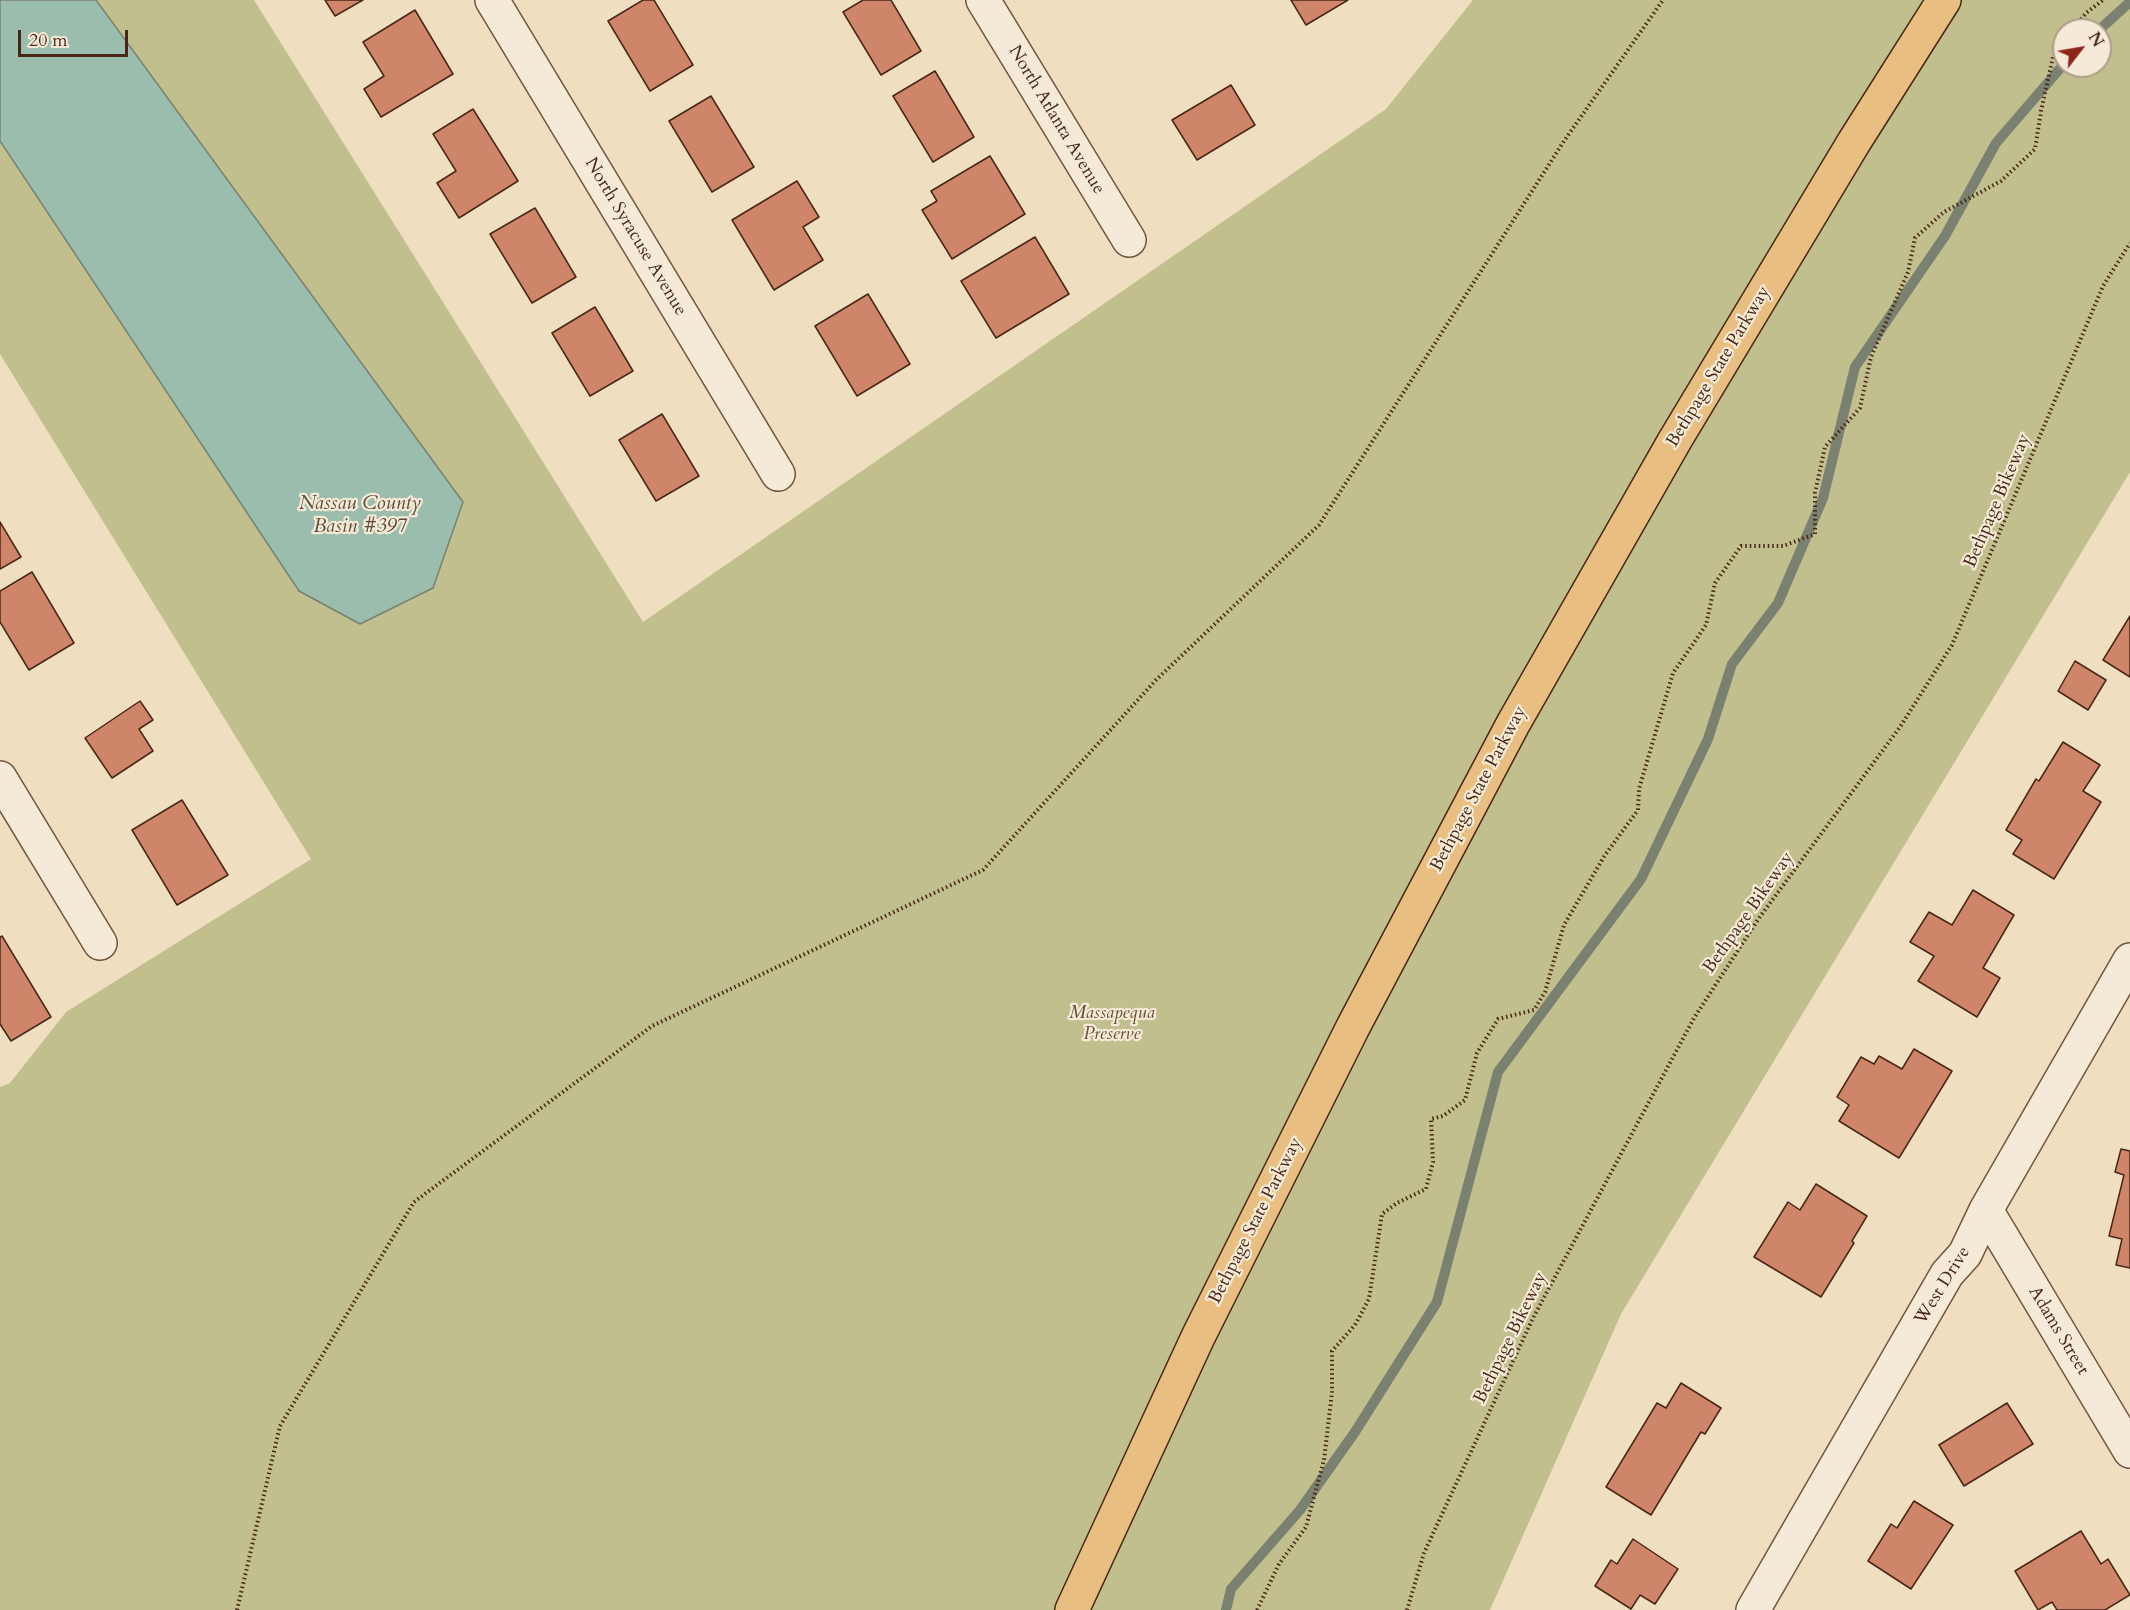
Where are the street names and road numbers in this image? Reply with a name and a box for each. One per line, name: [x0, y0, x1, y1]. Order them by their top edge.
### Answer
street label: North Atlanta Avenue: [1003, 42, 1109, 198]
street label: North Syracuse Avenue: [579, 154, 691, 320]
street label: Bethpage State Parkway: [1662, 283, 1776, 451]
street label: Bethpage Bikeway: [1960, 431, 2036, 571]
street label: Bethpage State Parkway: [1426, 703, 1532, 875]
street label: Bethpage Bikeway: [1699, 848, 1799, 978]
street label: Bethpage State Parkway: [1205, 1134, 1307, 1308]
street label: West Drive: [1910, 1243, 1976, 1329]
street label: Bethpage Bikeway: [1470, 1269, 1552, 1407]
street label: Adams Street: [2023, 1283, 2093, 1379]

